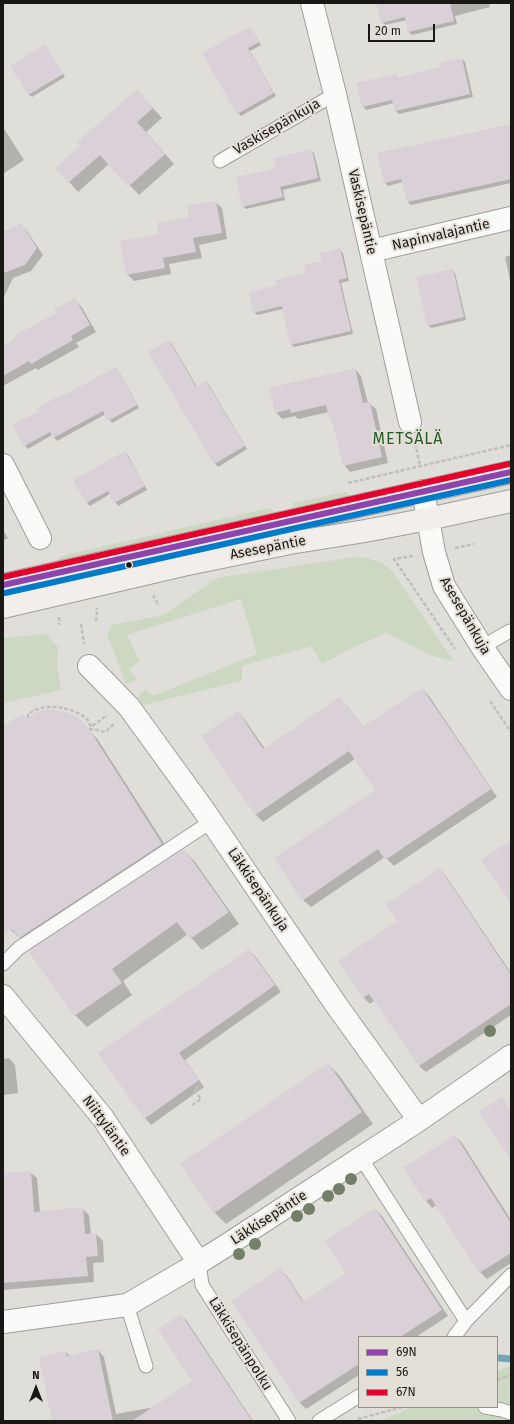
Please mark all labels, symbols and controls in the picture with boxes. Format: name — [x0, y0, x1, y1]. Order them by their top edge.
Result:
scale bar — [370, 16, 437, 42]
text: 20 m — [375, 24, 401, 38]
street label: Vaskisepänkuja — [231, 95, 323, 159]
street label: Vaskisepäntie — [344, 168, 380, 256]
street label: Napinvalajantie — [391, 216, 491, 254]
district label: METSÄLÄ — [373, 430, 443, 450]
street label: Asesepäntie — [229, 532, 307, 564]
unlabelled marker — [124, 560, 134, 570]
street label: Asesepänkuja — [436, 574, 494, 658]
street label: Läkkisepänkuja — [224, 845, 292, 935]
street label: Niittyläntie — [78, 1092, 134, 1160]
street label: Läkkisepäntie — [228, 1187, 310, 1249]
street label: Läkkisepänpolku — [205, 1294, 275, 1394]
legend — [358, 1336, 498, 1408]
text: 69N — [396, 1345, 417, 1359]
text: 56 — [396, 1365, 408, 1379]
north arrow — [16, 1368, 56, 1408]
text: N — [32, 1369, 40, 1382]
text: 67N — [396, 1385, 416, 1399]

